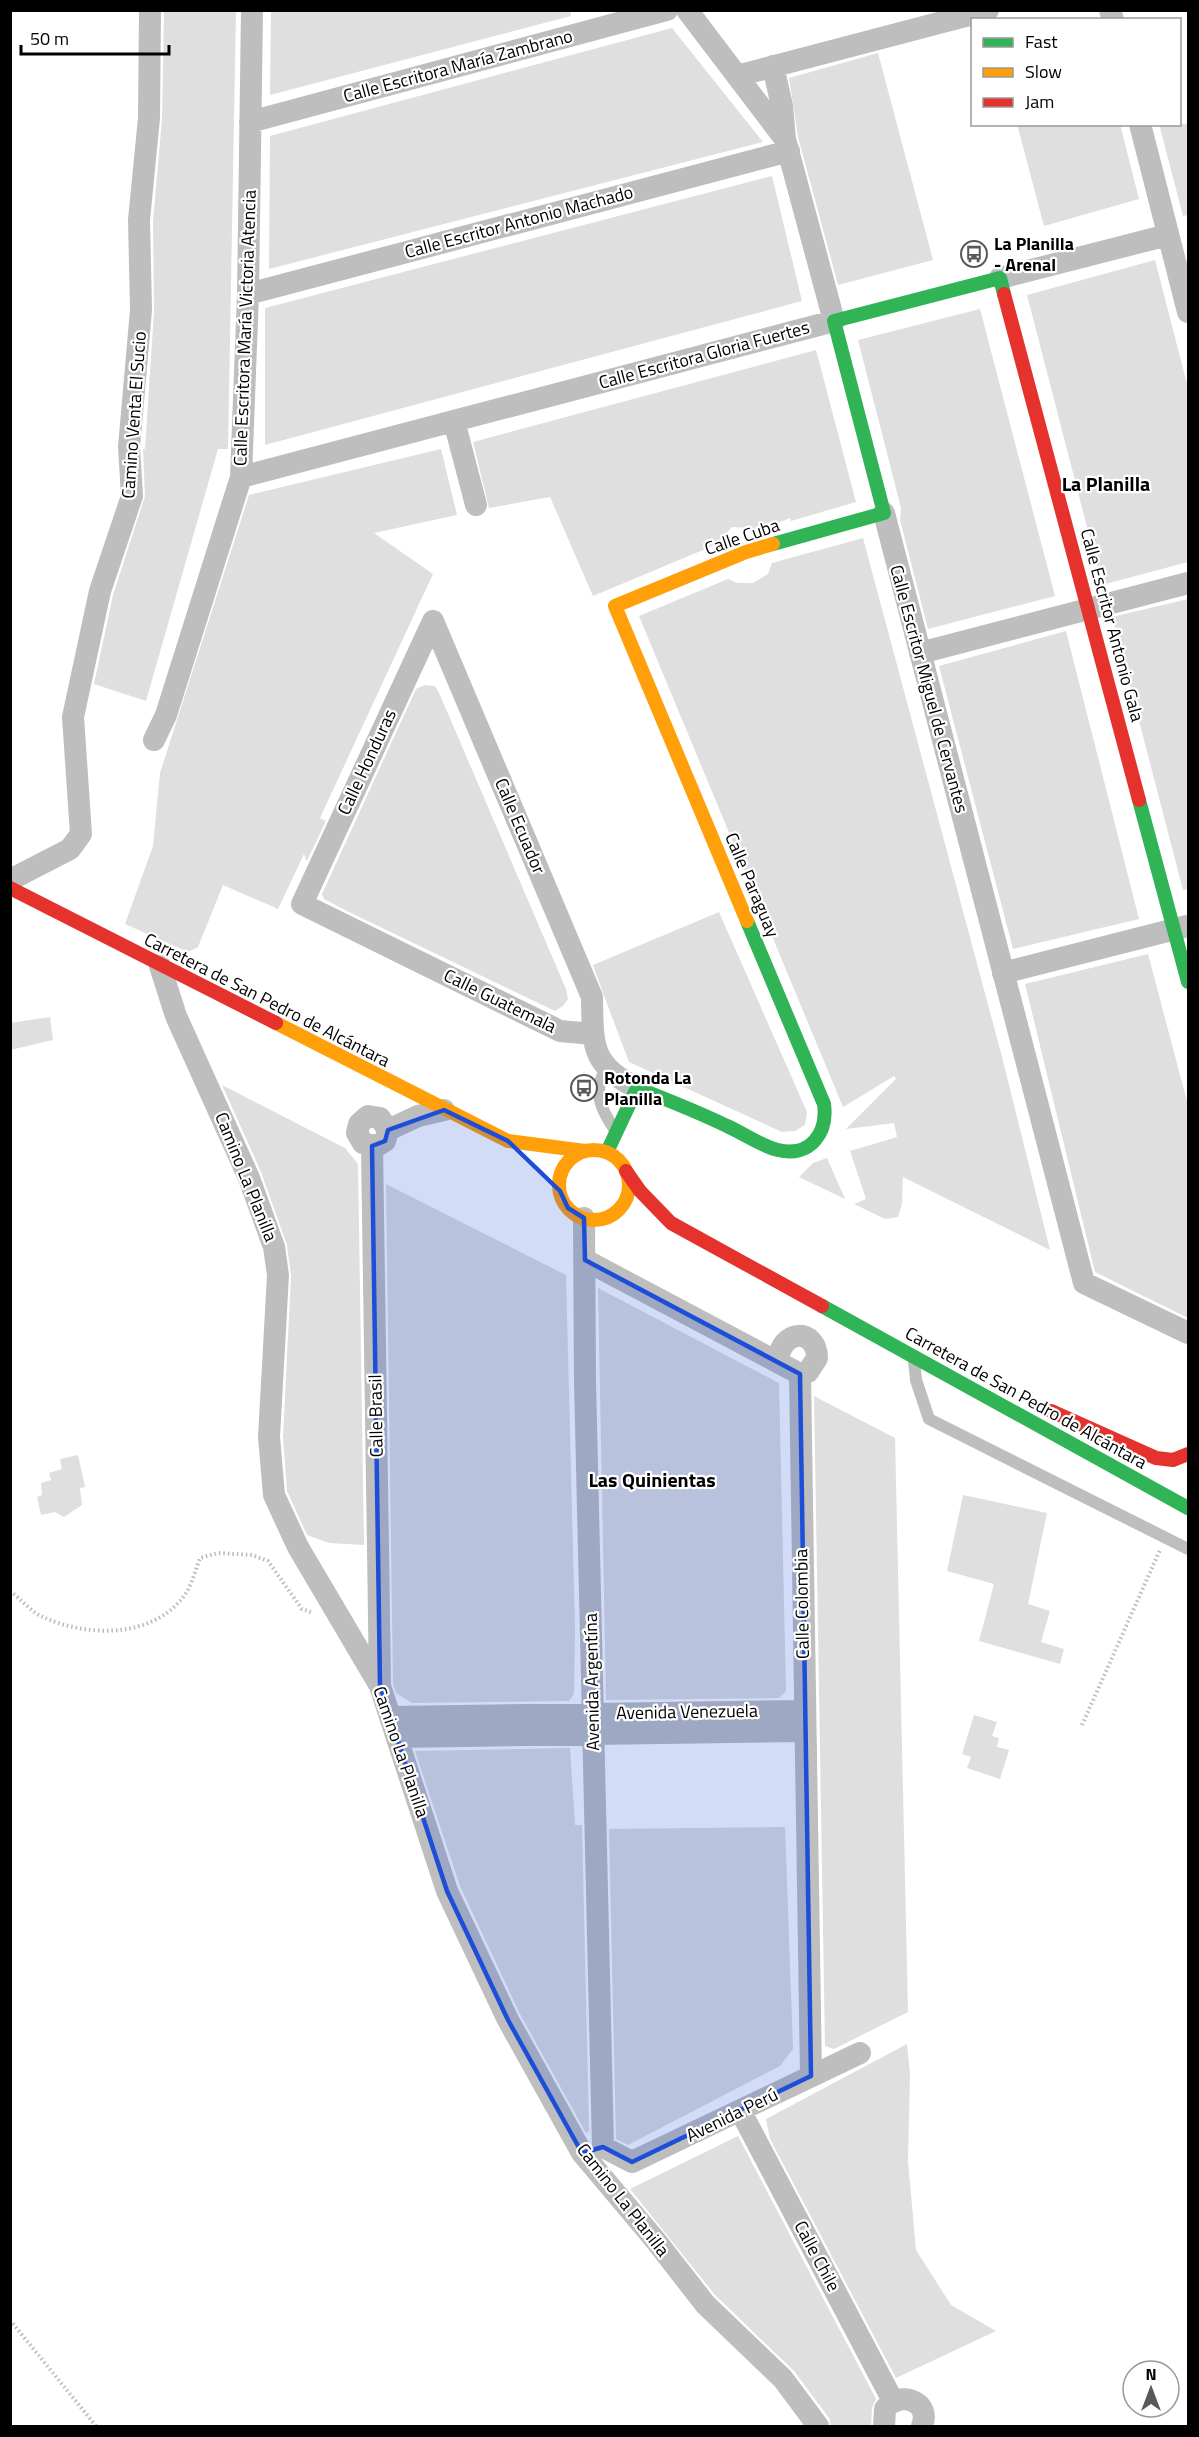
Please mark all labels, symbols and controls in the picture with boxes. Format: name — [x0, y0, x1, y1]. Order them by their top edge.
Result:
scale bar — [21, 18, 170, 56]
legend — [971, 18, 1181, 126]
street label: Calle Escritora María Zambrano — [340, 22, 576, 109]
text: 50 m — [30, 25, 69, 52]
text: Fast — [1025, 28, 1058, 55]
text: Slow — [1025, 58, 1062, 85]
text: Jam — [1025, 88, 1054, 115]
street label: Calle Escritor Antonio Machado — [402, 178, 636, 265]
street label: Calle Escritora María Victoria Atencia — [226, 189, 263, 467]
place label: La Planilla - Arenal — [994, 230, 1074, 278]
bus stop icon: La Planilla - Arenal — [959, 239, 989, 269]
street label: Calle Escritora Gloria Fuertes — [595, 313, 812, 396]
street label: Camino Venta El Sucio — [114, 330, 153, 499]
district label: La Planilla — [1062, 468, 1150, 499]
street label: Calle Cuba — [701, 511, 783, 562]
street label: Calle Escritor Antonio Gala — [1074, 525, 1151, 724]
street label: Calle Escritor Miguel de Cervantes — [883, 562, 976, 816]
street label: Calle Honduras — [330, 704, 403, 819]
street label: Calle Ecuador — [488, 774, 553, 878]
street label: Calle Paraguay — [718, 828, 787, 942]
street label: Carretera de San Pedro de Alcántara — [139, 926, 395, 1074]
street label: Calle Guatemala — [439, 962, 561, 1040]
place label: Rotonda La Planilla — [604, 1064, 691, 1112]
bus stop icon: Rotonda La Planilla — [569, 1073, 599, 1103]
street label: Camino La Planilla — [208, 1108, 285, 1246]
street label: Carretera de San Pedro de Alcántara — [900, 1320, 1152, 1476]
street label: Calle Brasil — [361, 1374, 390, 1458]
district label: Las Quinientas — [588, 1464, 716, 1495]
street label: Calle Colombia — [787, 1549, 816, 1659]
street label: Avenida Argentína — [577, 1613, 606, 1751]
street label: Camino La Planilla — [366, 1683, 437, 1821]
street label: Avenida Venezuela — [616, 1697, 758, 1726]
street label: Avenida Perú — [681, 2081, 782, 2149]
street label: Camino La Planilla — [570, 2137, 676, 2262]
street label: Calle Chile — [787, 2216, 847, 2296]
north arrow — [1121, 2359, 1181, 2419]
text: N — [1145, 2362, 1157, 2386]

